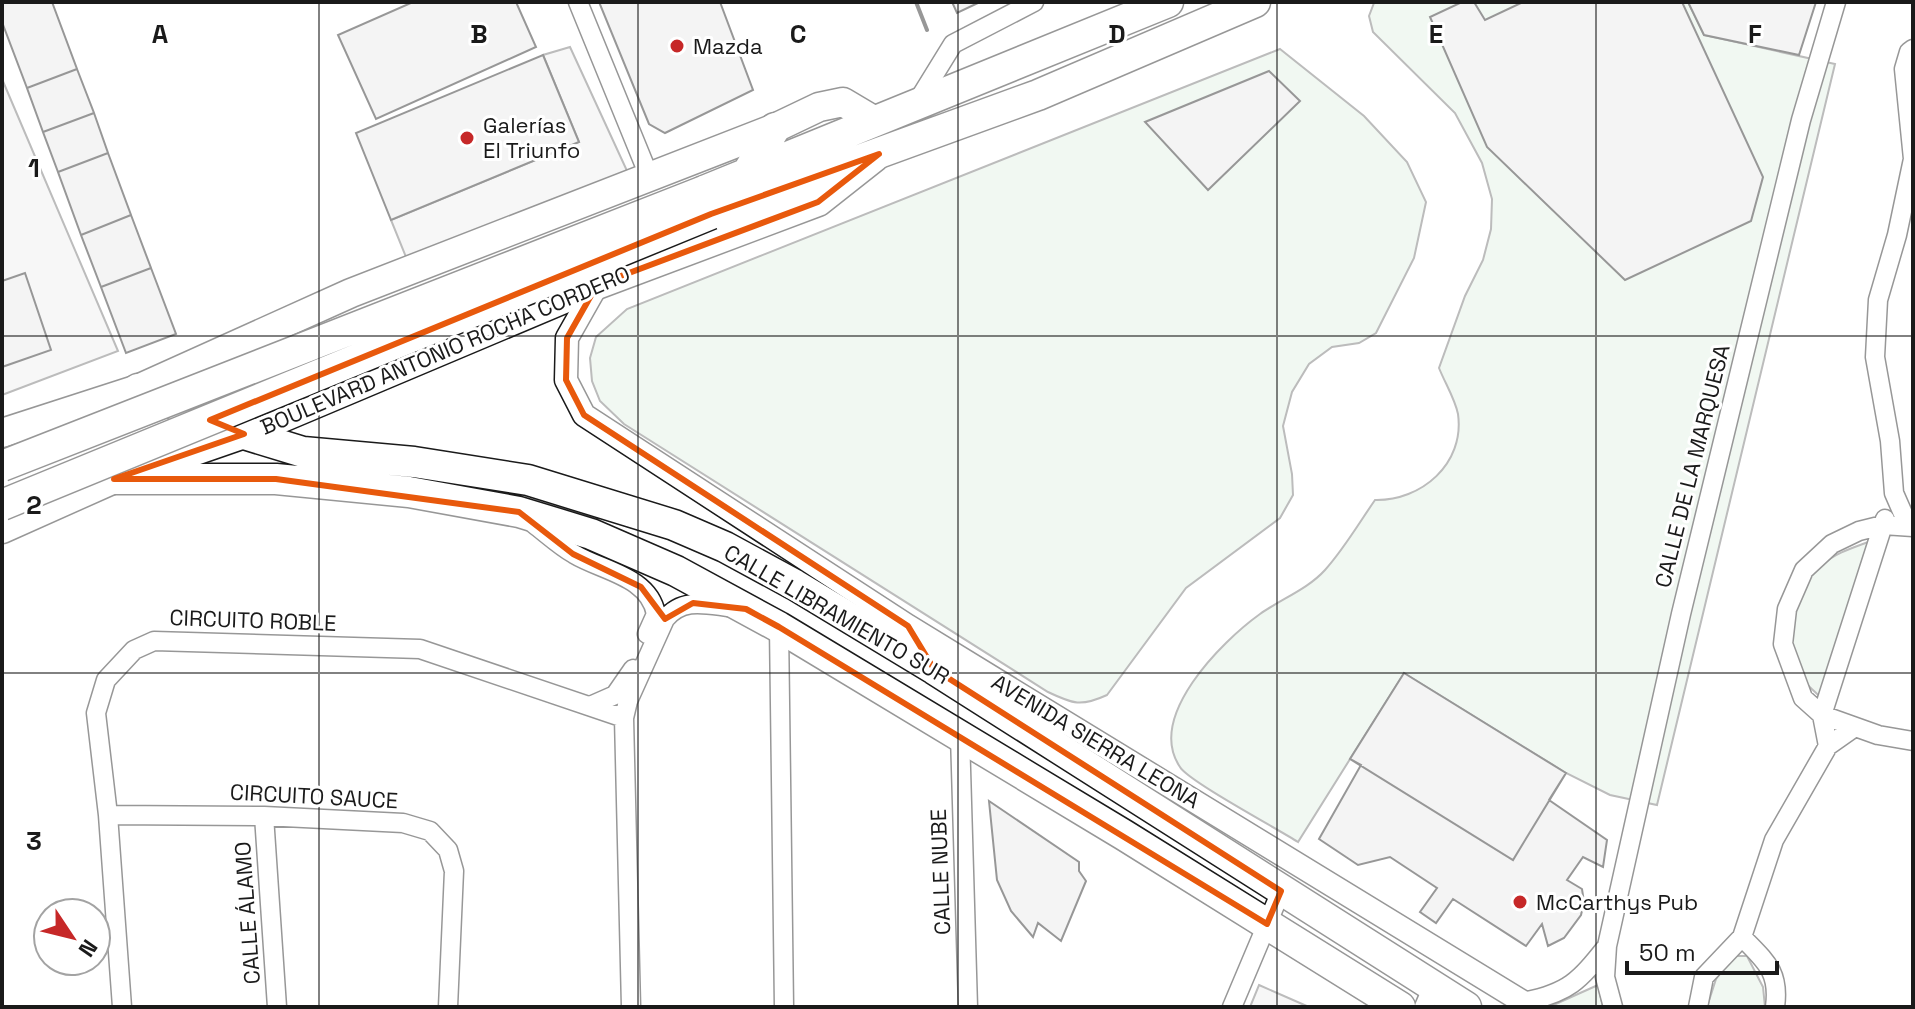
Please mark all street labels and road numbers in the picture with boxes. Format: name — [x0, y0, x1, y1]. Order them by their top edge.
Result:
street label: BOULEVARD ANTONIO ROCHA CORDERO — [256, 259, 634, 441]
street label: CALLE DE LA MARQUESA — [1648, 341, 1736, 590]
street label: CALLE LIBRAMIENTO SUR — [719, 538, 955, 690]
street label: CIRCUITO ROBLE — [169, 603, 337, 637]
street label: AVENIDA SIERRA LEONA — [987, 668, 1205, 814]
street label: CIRCUITO SAUCE — [229, 778, 399, 814]
street label: CALLE NUBE — [924, 809, 956, 935]
street label: CALLE ÁLAMO — [228, 841, 266, 985]

